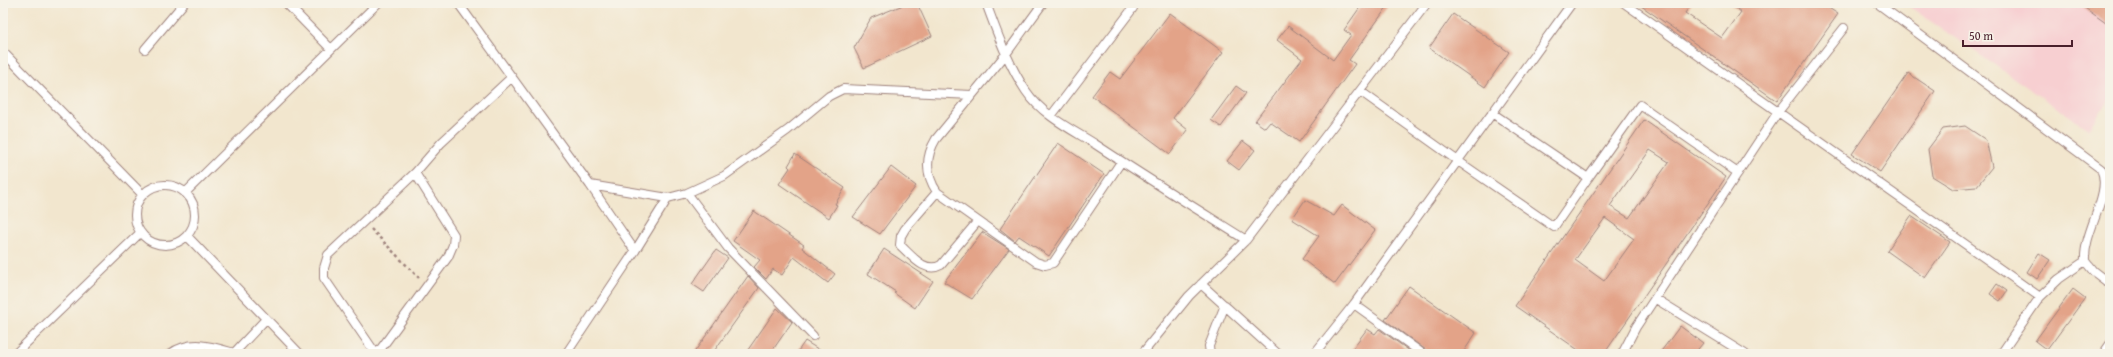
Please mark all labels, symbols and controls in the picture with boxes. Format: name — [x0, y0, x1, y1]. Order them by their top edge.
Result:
scale bar — [1963, 22, 2072, 48]
text: 50 m — [1969, 27, 1993, 44]

